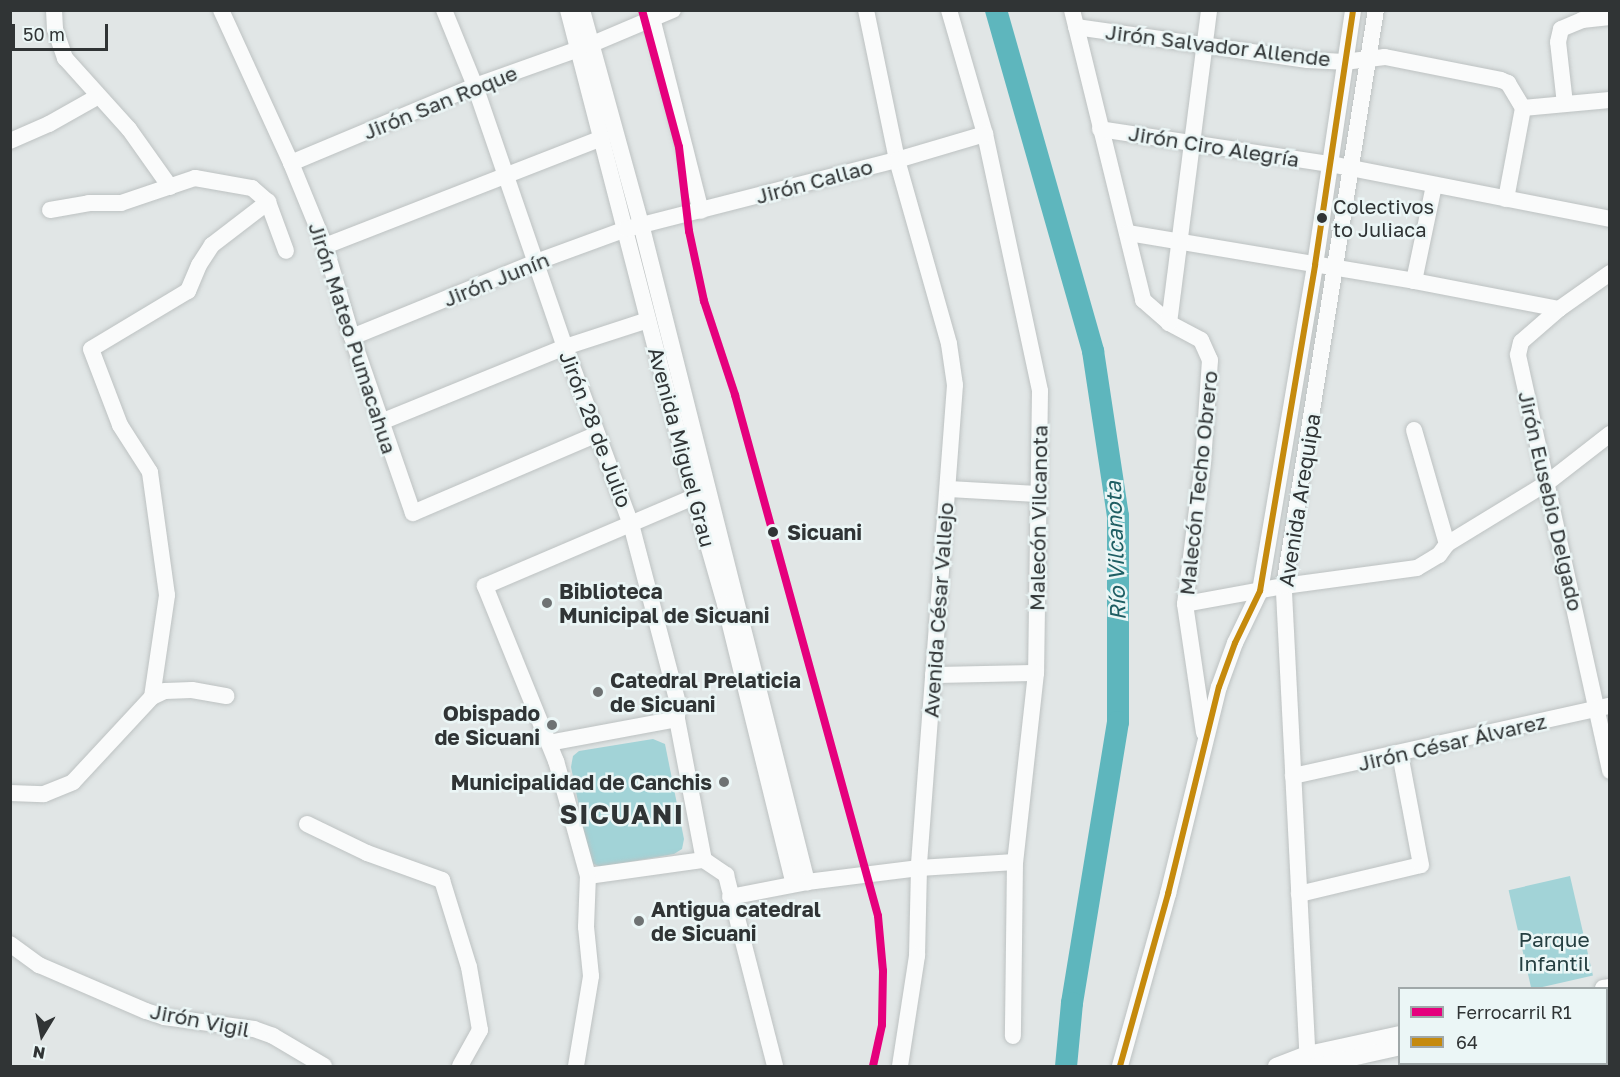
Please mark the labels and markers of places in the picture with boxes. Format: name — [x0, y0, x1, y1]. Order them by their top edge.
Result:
place label: Colectivos to Juliaca — [1333, 195, 1434, 242]
marker: Colectivos to Juliaca — [1316, 212, 1328, 224]
place label: Sicuani — [787, 519, 862, 545]
marker: Sicuani — [764, 523, 782, 541]
place label: Biblioteca Municipal de Sicuani — [559, 578, 769, 628]
marker: Biblioteca Municipal de Sicuani — [540, 596, 554, 610]
place label: Catedral Prelaticia de Sicuani — [610, 667, 801, 717]
marker: Catedral Prelaticia de Sicuani — [591, 685, 605, 699]
place label: Obispado de Sicuani — [434, 700, 540, 750]
marker: Obispado de Sicuani — [545, 718, 559, 732]
place label: Municipalidad de Canchis — [451, 769, 712, 795]
marker: Municipalidad de Canchis — [717, 775, 731, 789]
place label: Antigua catedral de Sicuani — [651, 896, 821, 946]
marker: Antigua catedral de Sicuani — [632, 914, 646, 928]

